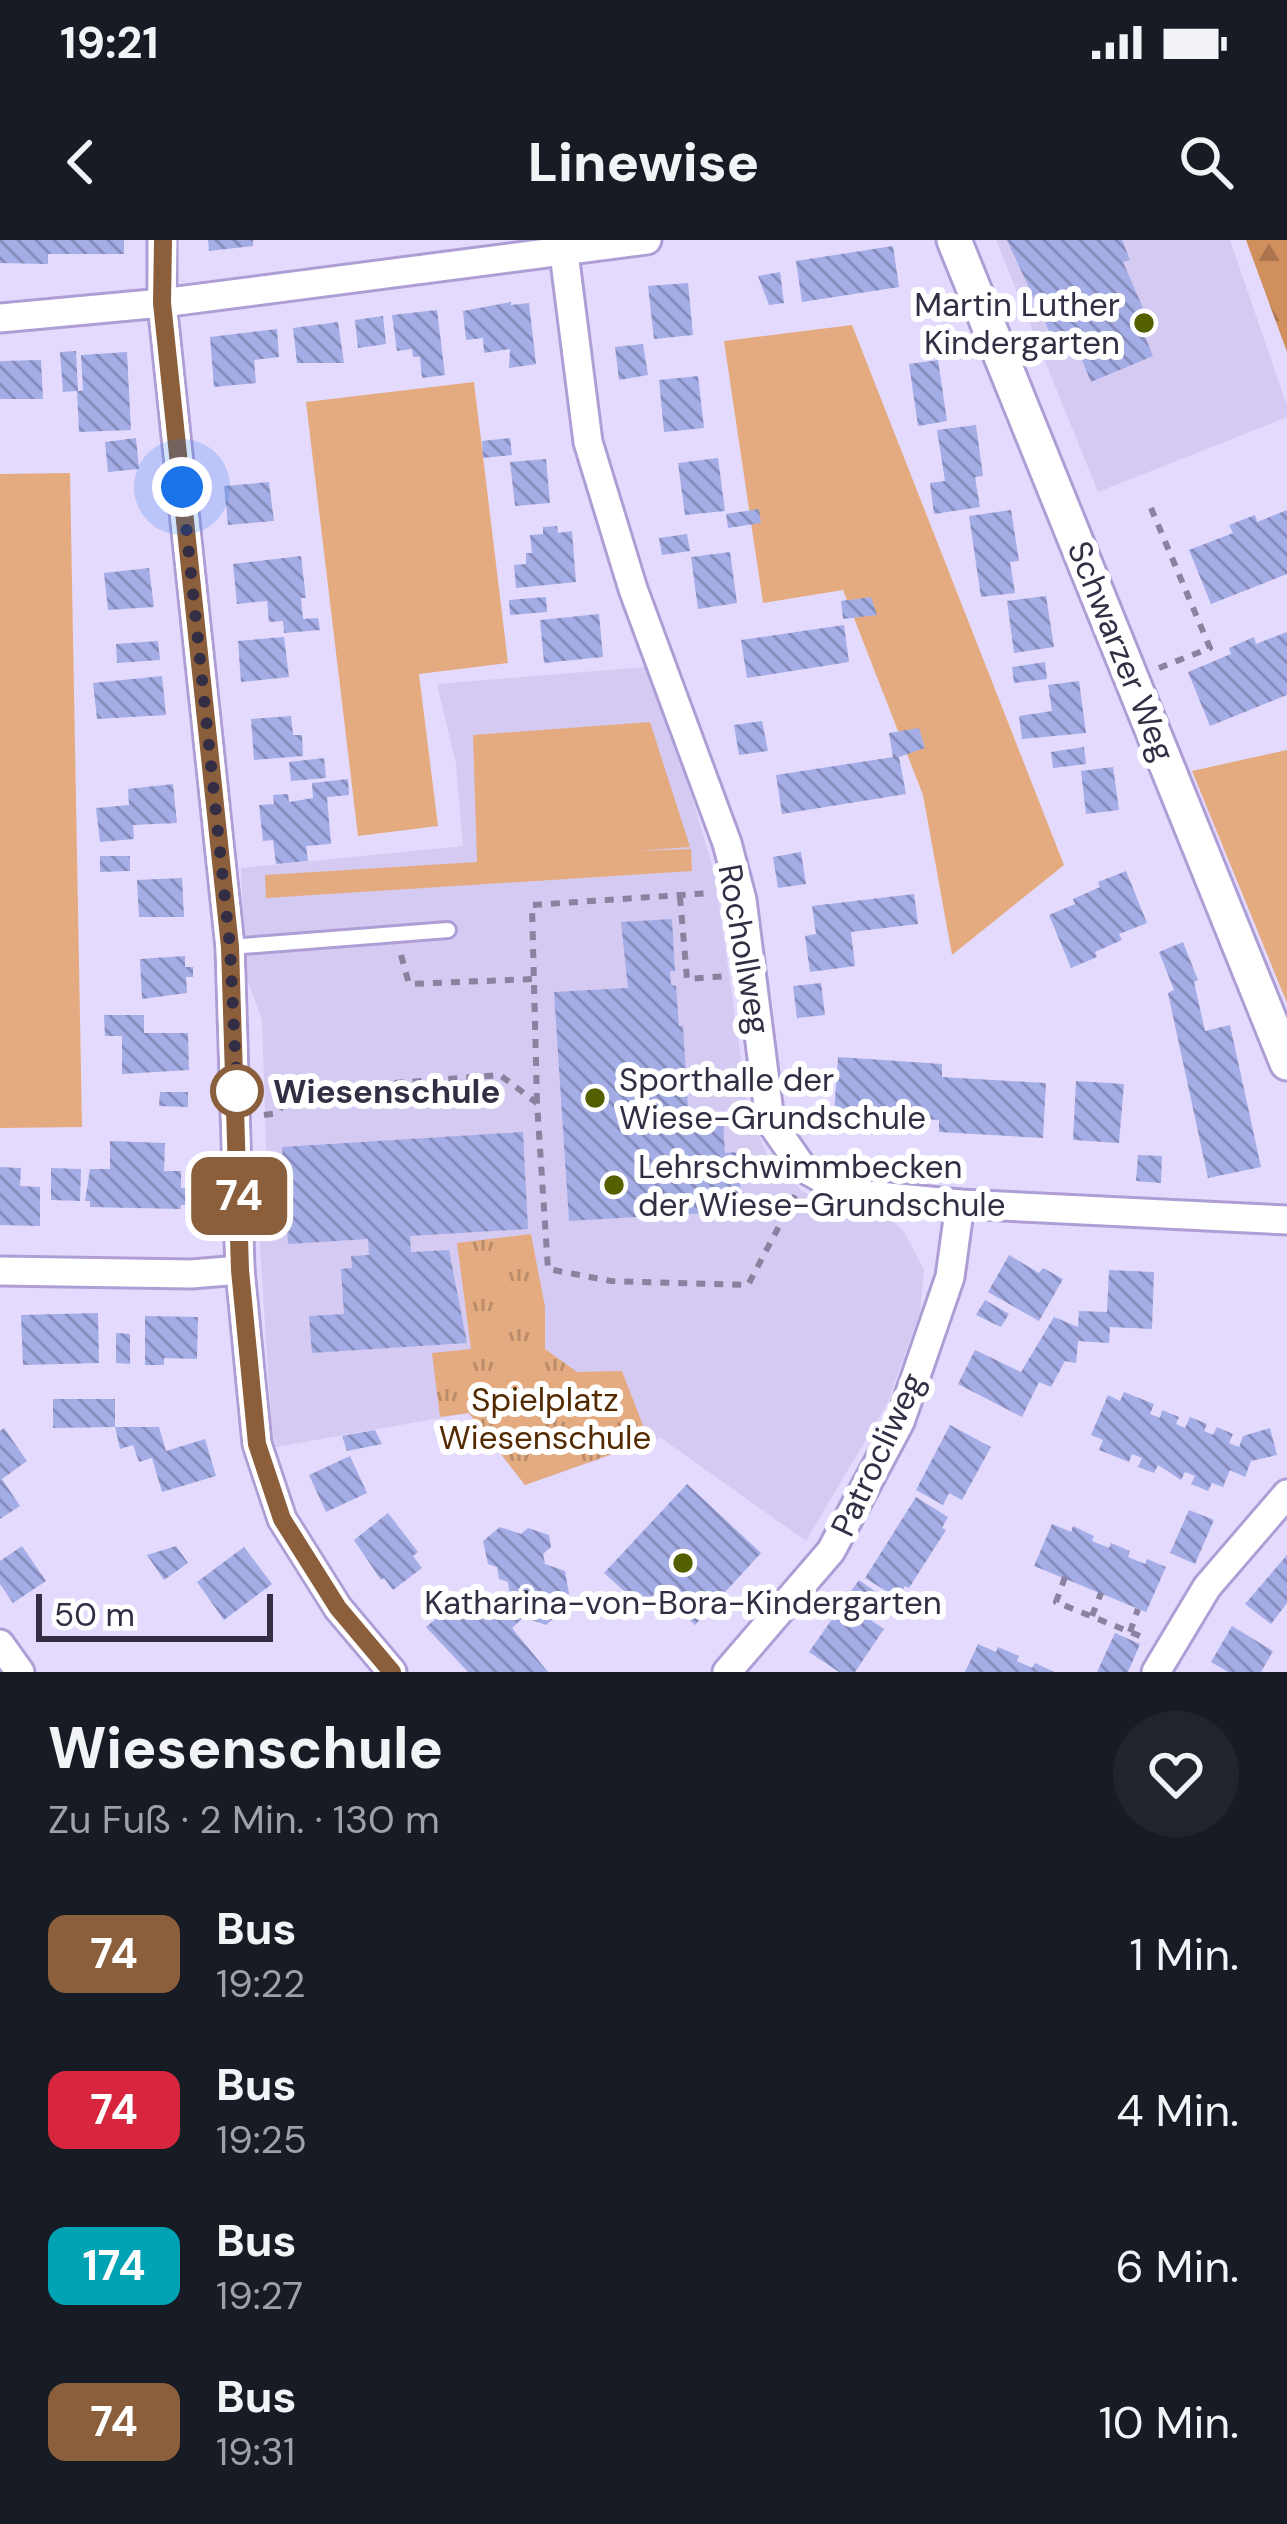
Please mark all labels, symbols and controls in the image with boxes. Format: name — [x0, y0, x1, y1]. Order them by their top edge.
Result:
text: 19:21 — [60, 13, 159, 72]
text: Linewise — [528, 127, 759, 198]
icon: back — [48, 129, 114, 195]
icon: search — [1173, 129, 1239, 195]
place label: Martin Luther Kindergarten — [914, 283, 1120, 364]
marker: Martin Luther Kindergarten — [1131, 310, 1157, 336]
your location — [152, 457, 212, 517]
street label: Schwarzer Weg — [1058, 535, 1185, 768]
street label: Rochollweg — [708, 861, 781, 1037]
place label: Sporthalle der Wiese-Grundschule — [619, 1058, 926, 1139]
marker: Wiesenschule — [212, 1066, 262, 1116]
place label: Wiesenschule — [273, 1070, 500, 1113]
marker: Sporthalle der Wiese-Grundschule — [582, 1085, 608, 1111]
place label: Lehrschwimmbecken der Wiese-Grundschule — [638, 1145, 1005, 1226]
line badge: 74 — [185, 1157, 293, 1235]
text: 74 — [215, 1168, 263, 1223]
marker: Lehrschwimmbecken der Wiese-Grundschule — [601, 1172, 627, 1198]
street label: Patrocliweg — [821, 1365, 934, 1543]
park label: Spielplatz Wiesenschule — [439, 1378, 651, 1459]
marker: Katharina-von-Bora-Kindergarten — [670, 1550, 696, 1576]
place label: Katharina-von-Bora-Kindergarten — [424, 1581, 942, 1624]
scale bar — [36, 1588, 273, 1641]
text: 50 m — [54, 1593, 135, 1636]
text: Wiesenschule — [48, 1711, 443, 1786]
button: heart — [1113, 1711, 1239, 1837]
text: Zu Fuß · 2 Min. · 130 m — [48, 1794, 440, 1845]
text: Bus — [216, 1899, 296, 1958]
text: 1 Min. — [1130, 1925, 1239, 1984]
text: 74 — [90, 1926, 138, 1981]
text: 19:22 — [216, 1958, 305, 2009]
text: Bus — [216, 2055, 296, 2114]
text: 4 Min. — [1116, 2081, 1239, 2140]
text: 74 — [90, 2082, 138, 2137]
text: 19:25 — [216, 2114, 307, 2165]
text: Bus — [216, 2211, 296, 2270]
text: 6 Min. — [1115, 2237, 1239, 2296]
text: 174 — [83, 2238, 145, 2293]
text: 19:27 — [216, 2270, 303, 2321]
text: Bus — [216, 2367, 296, 2426]
text: 10 Min. — [1099, 2393, 1239, 2452]
text: 74 — [90, 2394, 138, 2449]
text: 19:31 — [216, 2426, 295, 2477]

